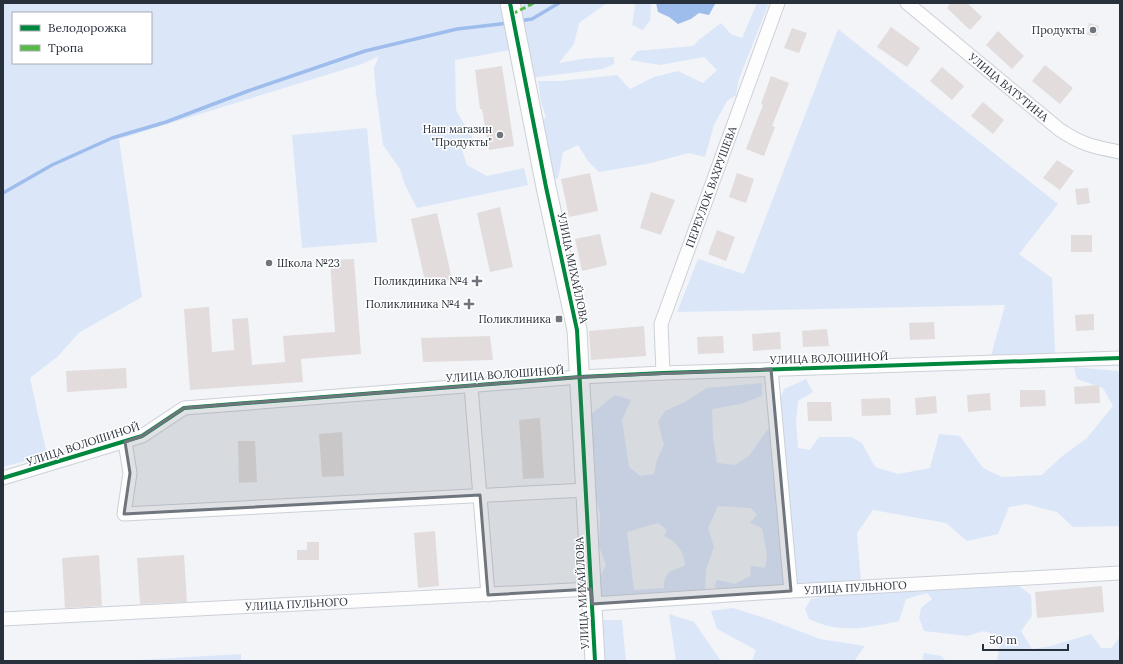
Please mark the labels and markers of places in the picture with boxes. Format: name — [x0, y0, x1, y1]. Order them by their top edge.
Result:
place label: Продукты — [1032, 23, 1085, 37]
marker: Продукты — [1088, 25, 1098, 35]
place label: Наш магазин "Продукты" — [423, 122, 492, 149]
marker: Наш магазин "Продукты" — [495, 130, 505, 140]
place label: Школа №23 — [277, 256, 340, 270]
marker: Школа №23 — [264, 258, 274, 268]
place label: Поликдиника №4 — [374, 274, 468, 288]
marker: Поликдиника №4 — [471, 275, 483, 287]
place label: Поликлиника №4 — [366, 297, 460, 311]
marker: Поликлиника №4 — [463, 298, 475, 310]
place label: Поликлиника — [478, 312, 551, 326]
marker: Поликлиника — [554, 314, 564, 324]

